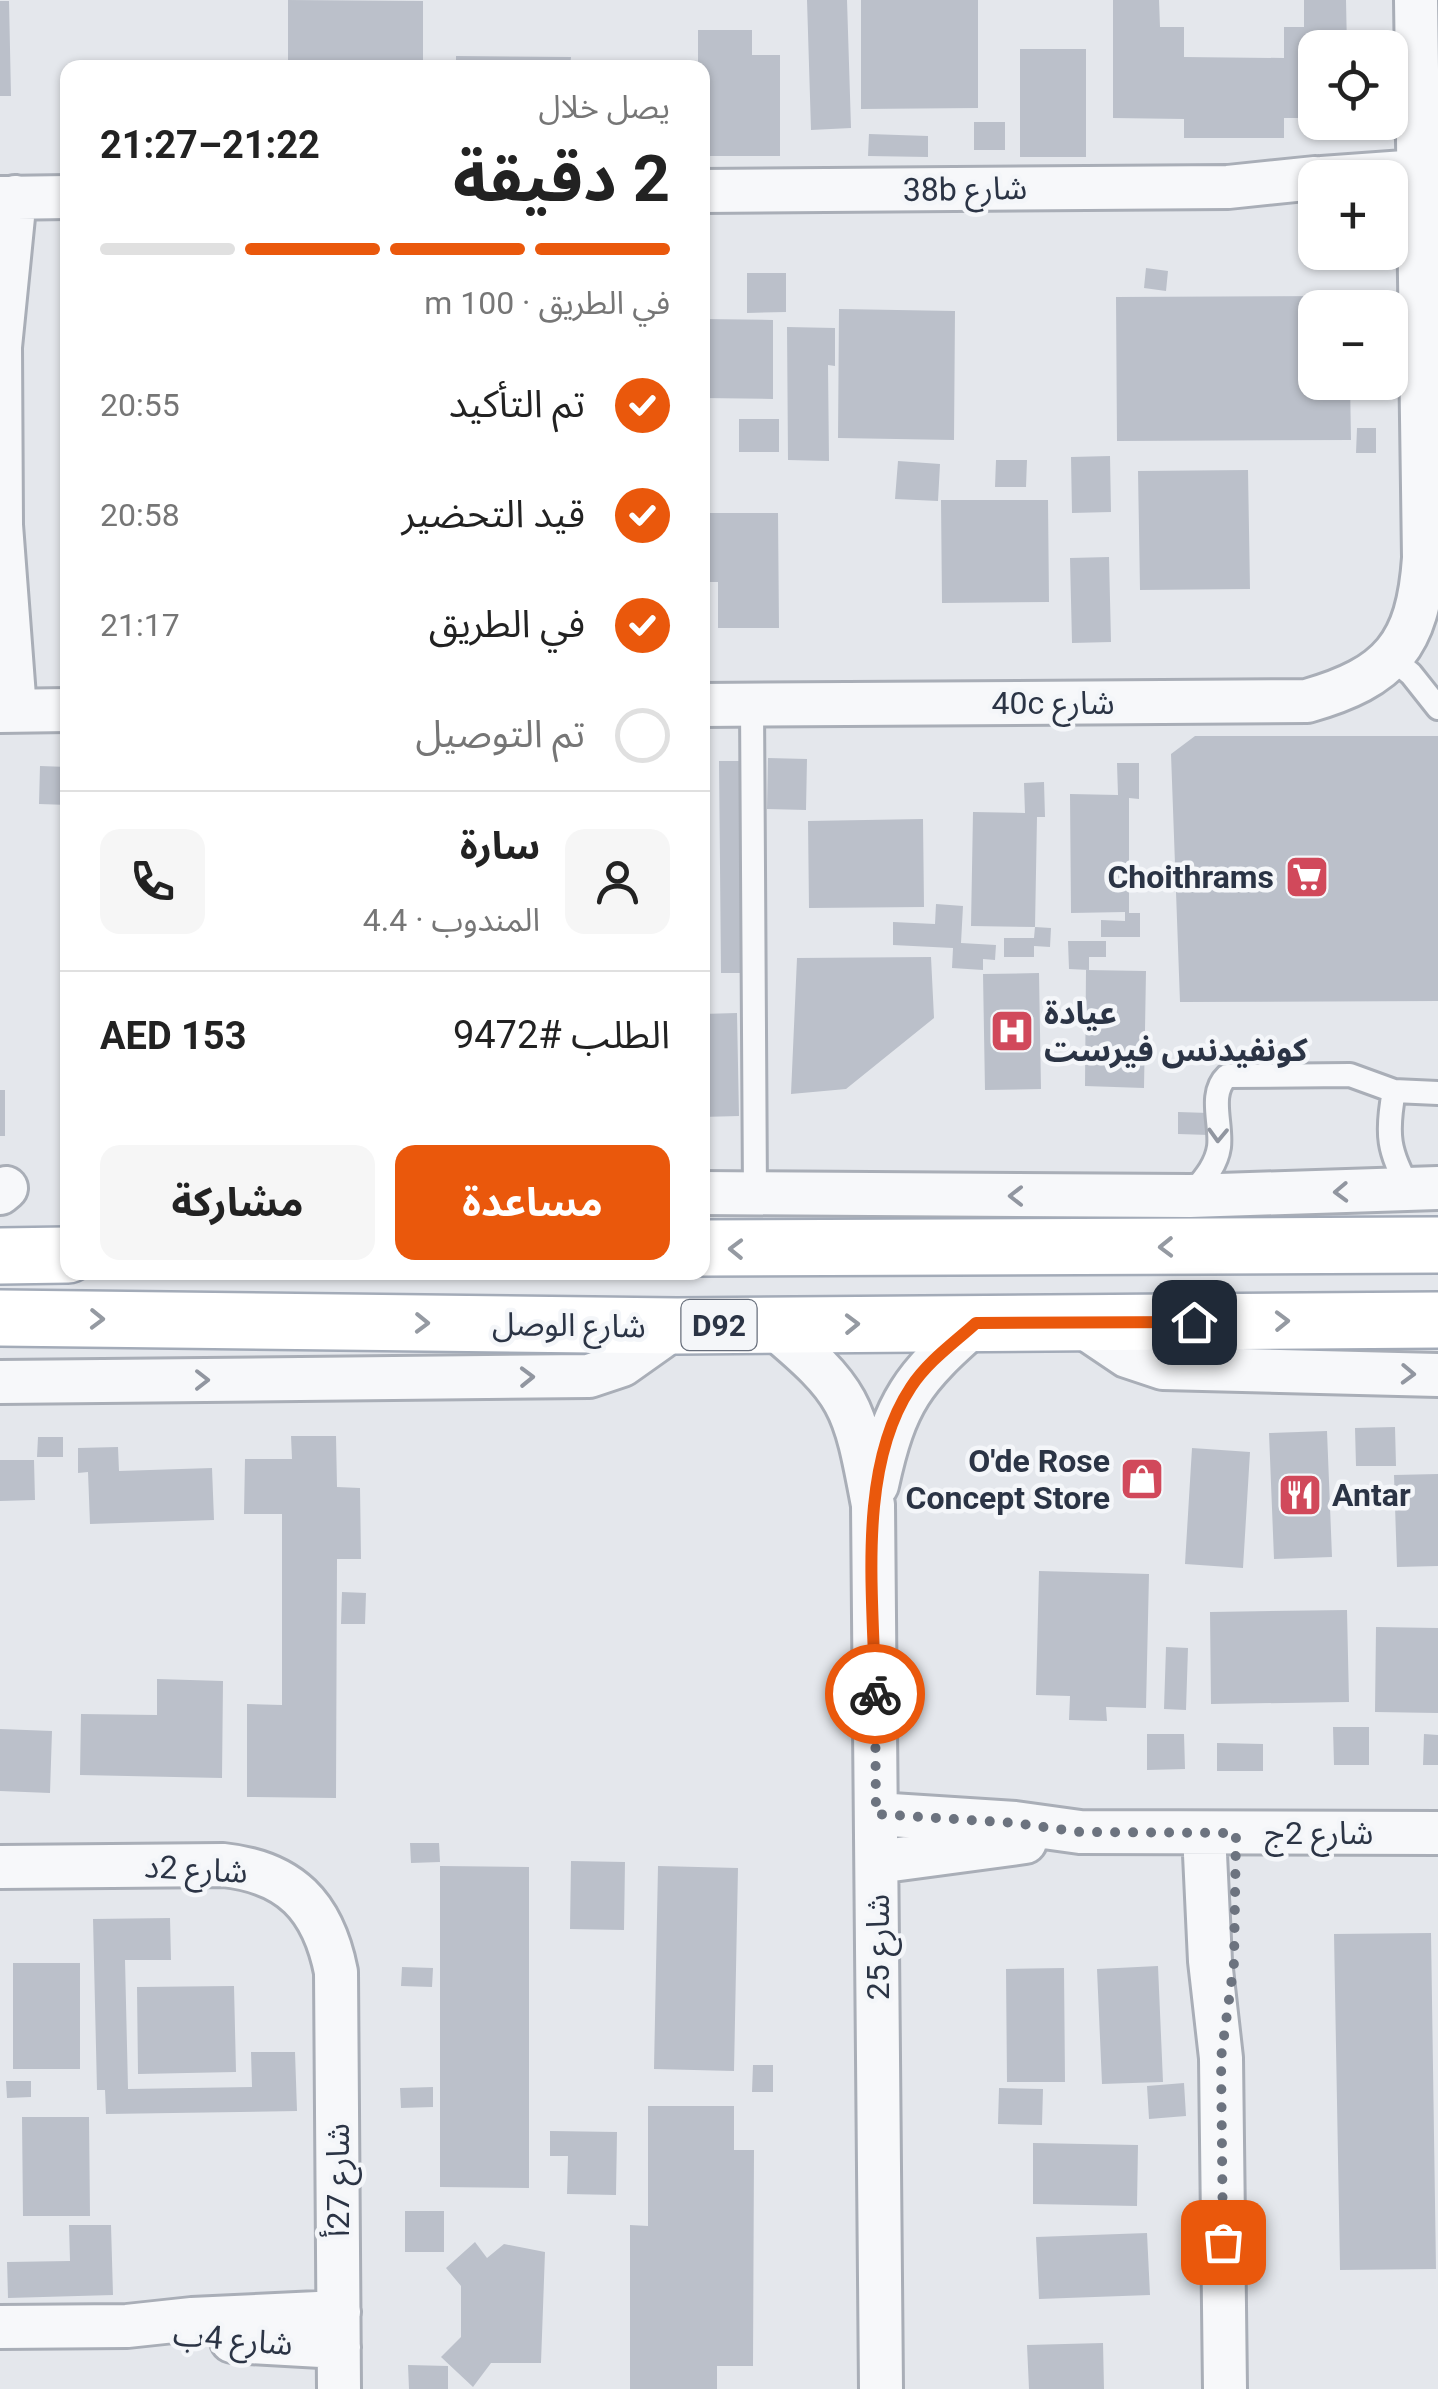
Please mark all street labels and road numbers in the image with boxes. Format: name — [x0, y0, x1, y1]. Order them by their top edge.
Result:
street label: 38b شارع — [903, 169, 1028, 214]
street label: 40c شارع — [991, 684, 1115, 727]
road number: D92 — [682, 1300, 756, 1350]
street label: شارع الوصل — [492, 1305, 646, 1350]
street label: شارع 2ج — [1265, 1814, 1373, 1857]
street label: شارع 2د — [143, 1847, 249, 1896]
street label: شارع 25 — [859, 1894, 902, 2000]
street label: شارع 27أ — [319, 2123, 362, 2237]
street label: شارع 4ب — [171, 2315, 294, 2368]

